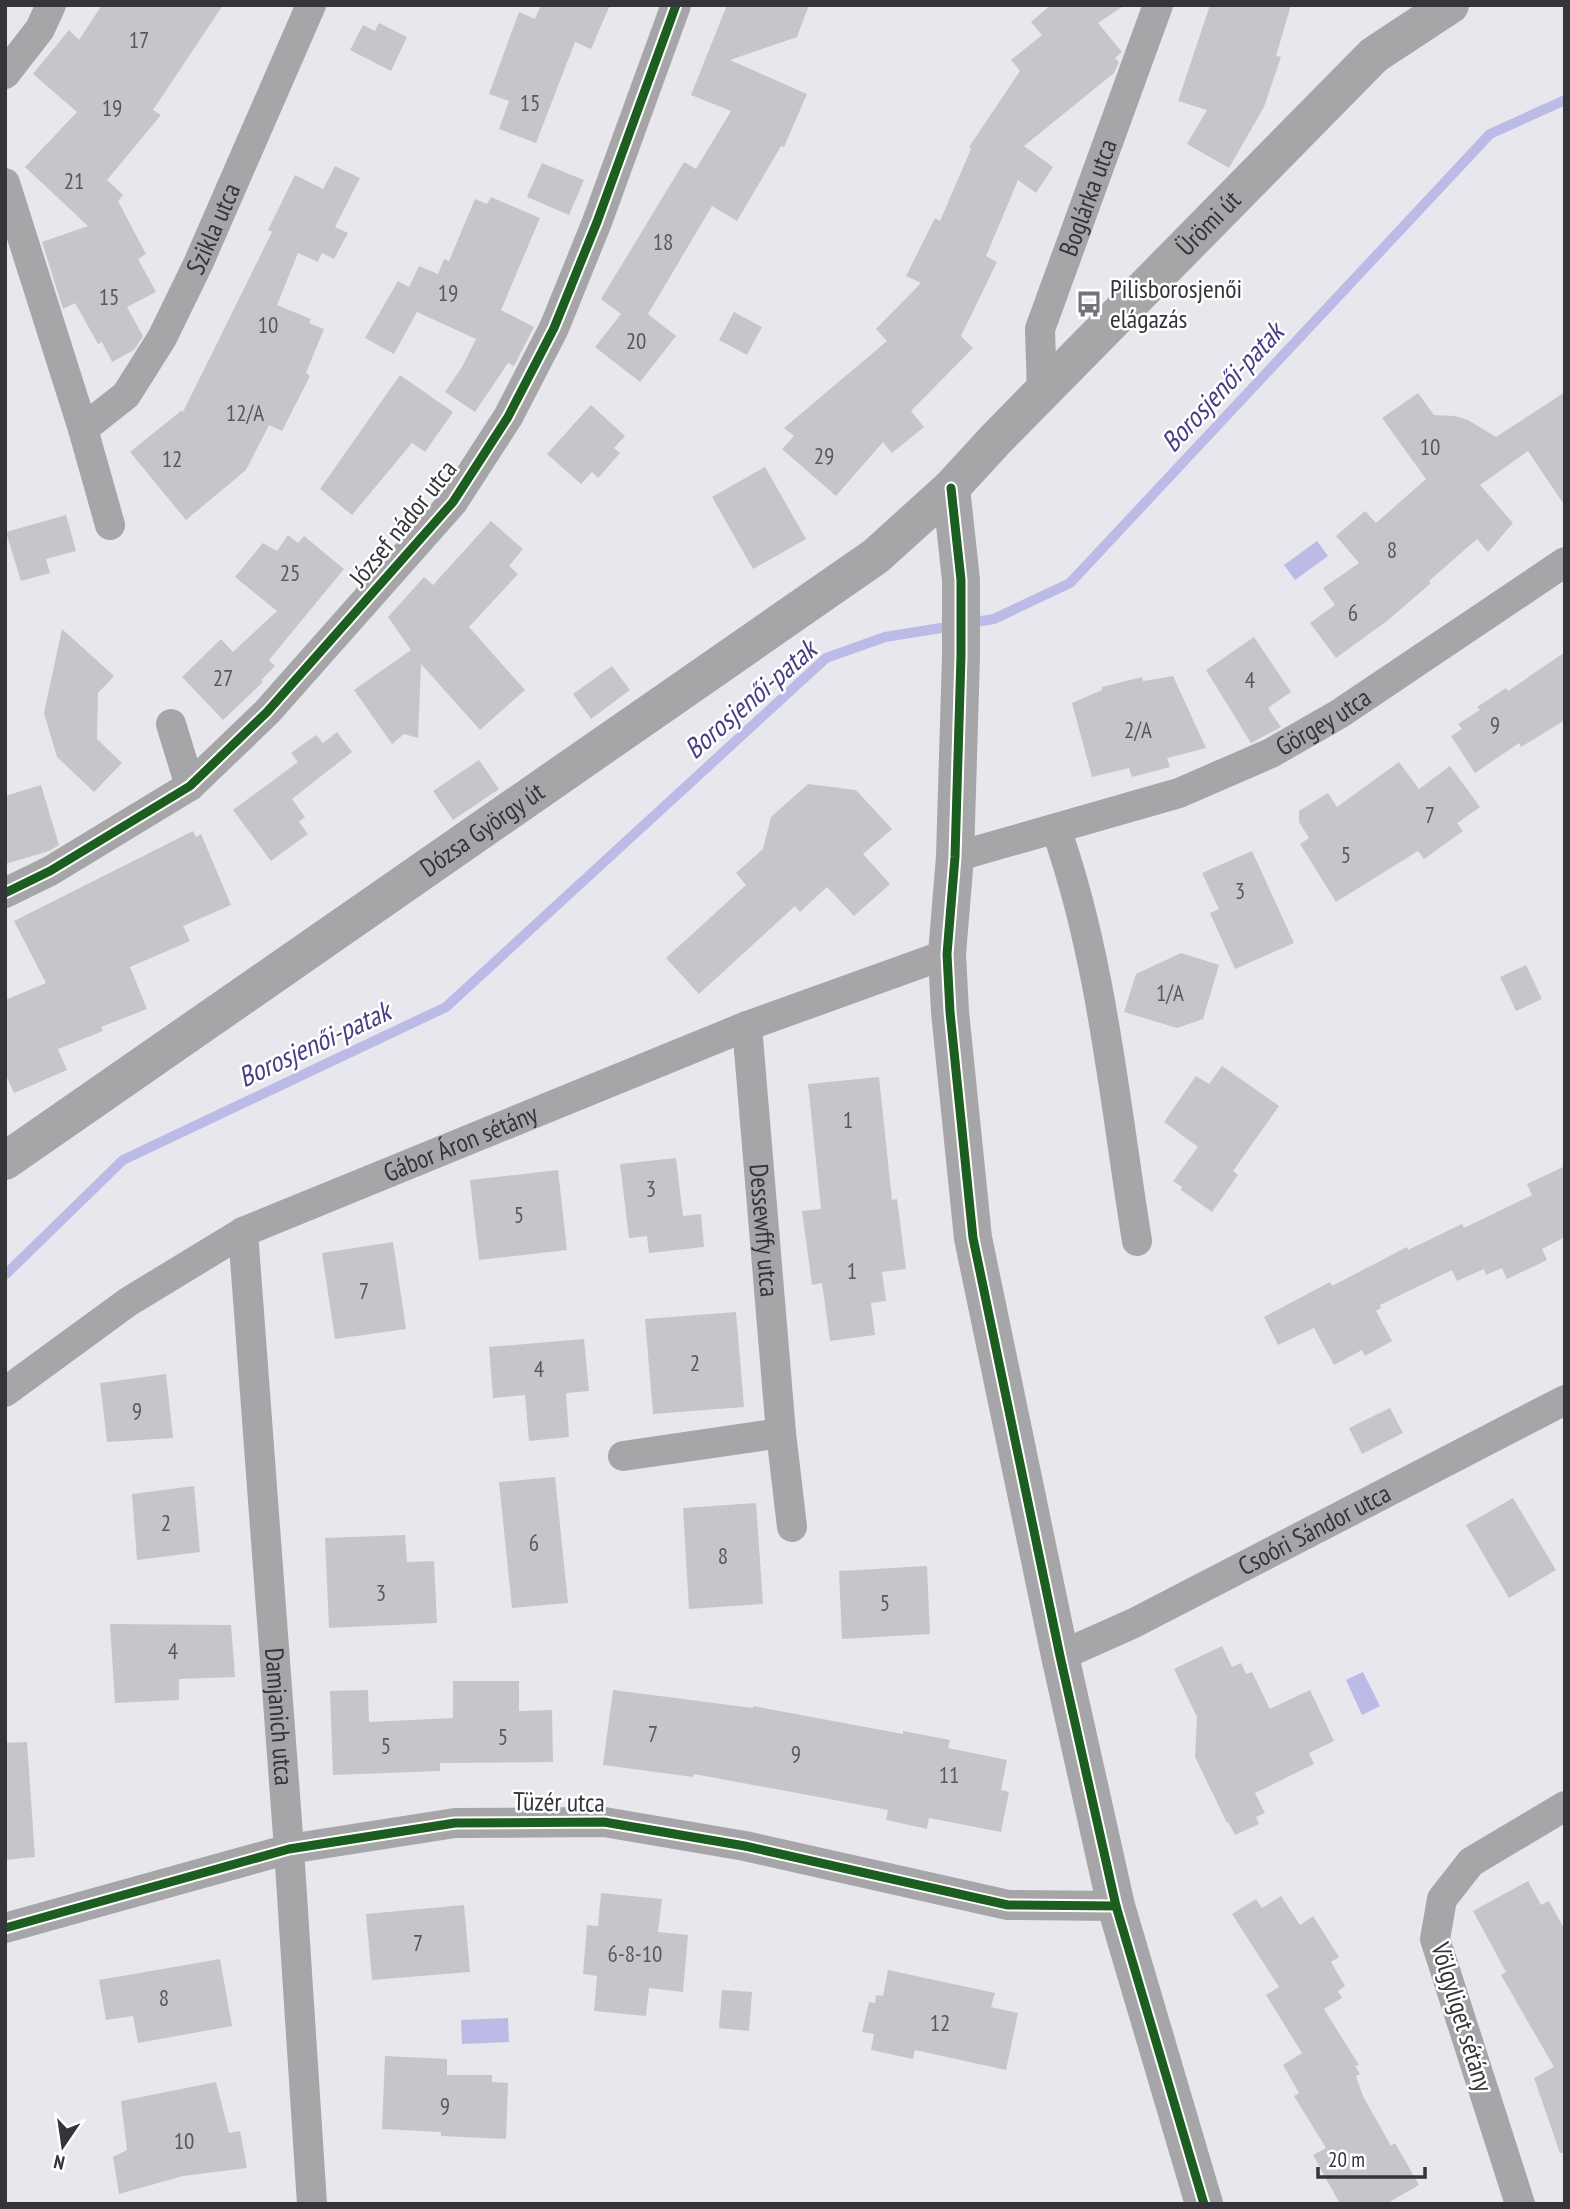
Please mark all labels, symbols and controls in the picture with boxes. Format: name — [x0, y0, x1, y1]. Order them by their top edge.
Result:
house number: 17 — [129, 25, 149, 54]
house number: 15 — [520, 88, 540, 117]
house number: 19 — [102, 93, 122, 122]
street label: Boglárka utca — [1051, 134, 1124, 260]
house number: 21 — [64, 166, 84, 195]
street label: Szikla utca — [179, 178, 247, 280]
street label: Ürömi út — [1169, 183, 1247, 262]
house number: 18 — [653, 227, 673, 256]
place label: Pilisborosjenői elágazás — [1110, 272, 1242, 335]
house number: 19 — [438, 278, 458, 307]
house number: 15 — [99, 282, 119, 311]
bus stop icon: Pilisborosjenői elágazás — [1074, 289, 1104, 319]
house number: 10 — [258, 310, 278, 339]
water label: Borosjenői-patak — [1152, 312, 1293, 459]
house number: 20 — [626, 326, 646, 355]
house number: 12/A — [226, 398, 264, 427]
house number: 10 — [1420, 432, 1440, 461]
house number: 29 — [814, 441, 834, 470]
house number: 12 — [162, 444, 182, 473]
street label: József nádor utca — [341, 453, 464, 593]
house number: 8 — [1387, 535, 1397, 564]
house number: 25 — [280, 558, 300, 587]
house number: 6 — [1348, 598, 1358, 627]
water label: Borosjenői-patak — [676, 629, 826, 766]
house number: 27 — [213, 663, 233, 692]
house number: 4 — [1245, 665, 1255, 694]
street label: Görgey utca — [1270, 680, 1377, 763]
house number: 9 — [1490, 710, 1500, 739]
house number: 2/A — [1124, 715, 1152, 744]
street label: Dózsa György út — [413, 775, 550, 884]
house number: 7 — [1425, 800, 1435, 829]
house number: 5 — [1341, 840, 1351, 869]
house number: 3 — [1235, 876, 1245, 905]
house number: 1/A — [1156, 978, 1184, 1007]
water label: Borosjenői-patak — [232, 991, 399, 1095]
street label: Gábor Áron sétány — [378, 1096, 542, 1189]
house number: 1 — [843, 1105, 853, 1134]
street label: Dessewffy utca — [743, 1162, 787, 1298]
house number: 3 — [646, 1174, 656, 1203]
house number: 5 — [514, 1200, 524, 1229]
house number: 1 — [847, 1256, 857, 1285]
house number: 7 — [359, 1276, 369, 1305]
house number: 2 — [690, 1348, 700, 1377]
house number: 4 — [534, 1354, 544, 1383]
house number: 9 — [132, 1396, 142, 1425]
street label: Csoóri Sándor utca — [1232, 1476, 1396, 1582]
house number: 2 — [161, 1508, 171, 1537]
house number: 6 — [529, 1528, 539, 1557]
house number: 8 — [718, 1541, 728, 1570]
house number: 3 — [376, 1578, 386, 1607]
house number: 5 — [880, 1588, 890, 1617]
house number: 4 — [168, 1636, 178, 1665]
street label: Damjanich utca — [258, 1646, 301, 1787]
house number: 7 — [648, 1719, 658, 1748]
house number: 5 — [498, 1722, 508, 1751]
house number: 5 — [381, 1731, 391, 1760]
house number: 9 — [791, 1739, 801, 1768]
house number: 11 — [939, 1760, 959, 1789]
street label: Tüzér utca — [513, 1784, 605, 1819]
house number: 7 — [413, 1928, 423, 1957]
street label: Völgyliget sétány — [1424, 1937, 1501, 2096]
house number: 6-8-10 — [608, 1939, 662, 1968]
house number: 8 — [159, 1983, 169, 2012]
house number: 12 — [930, 2008, 950, 2037]
house number: 9 — [440, 2091, 450, 2120]
north arrow — [28, 2111, 98, 2181]
house number: 10 — [174, 2126, 194, 2155]
scale bar — [1318, 2136, 1425, 2180]
text: 20 m — [1328, 2146, 1365, 2173]
text: N — [51, 2150, 67, 2175]

